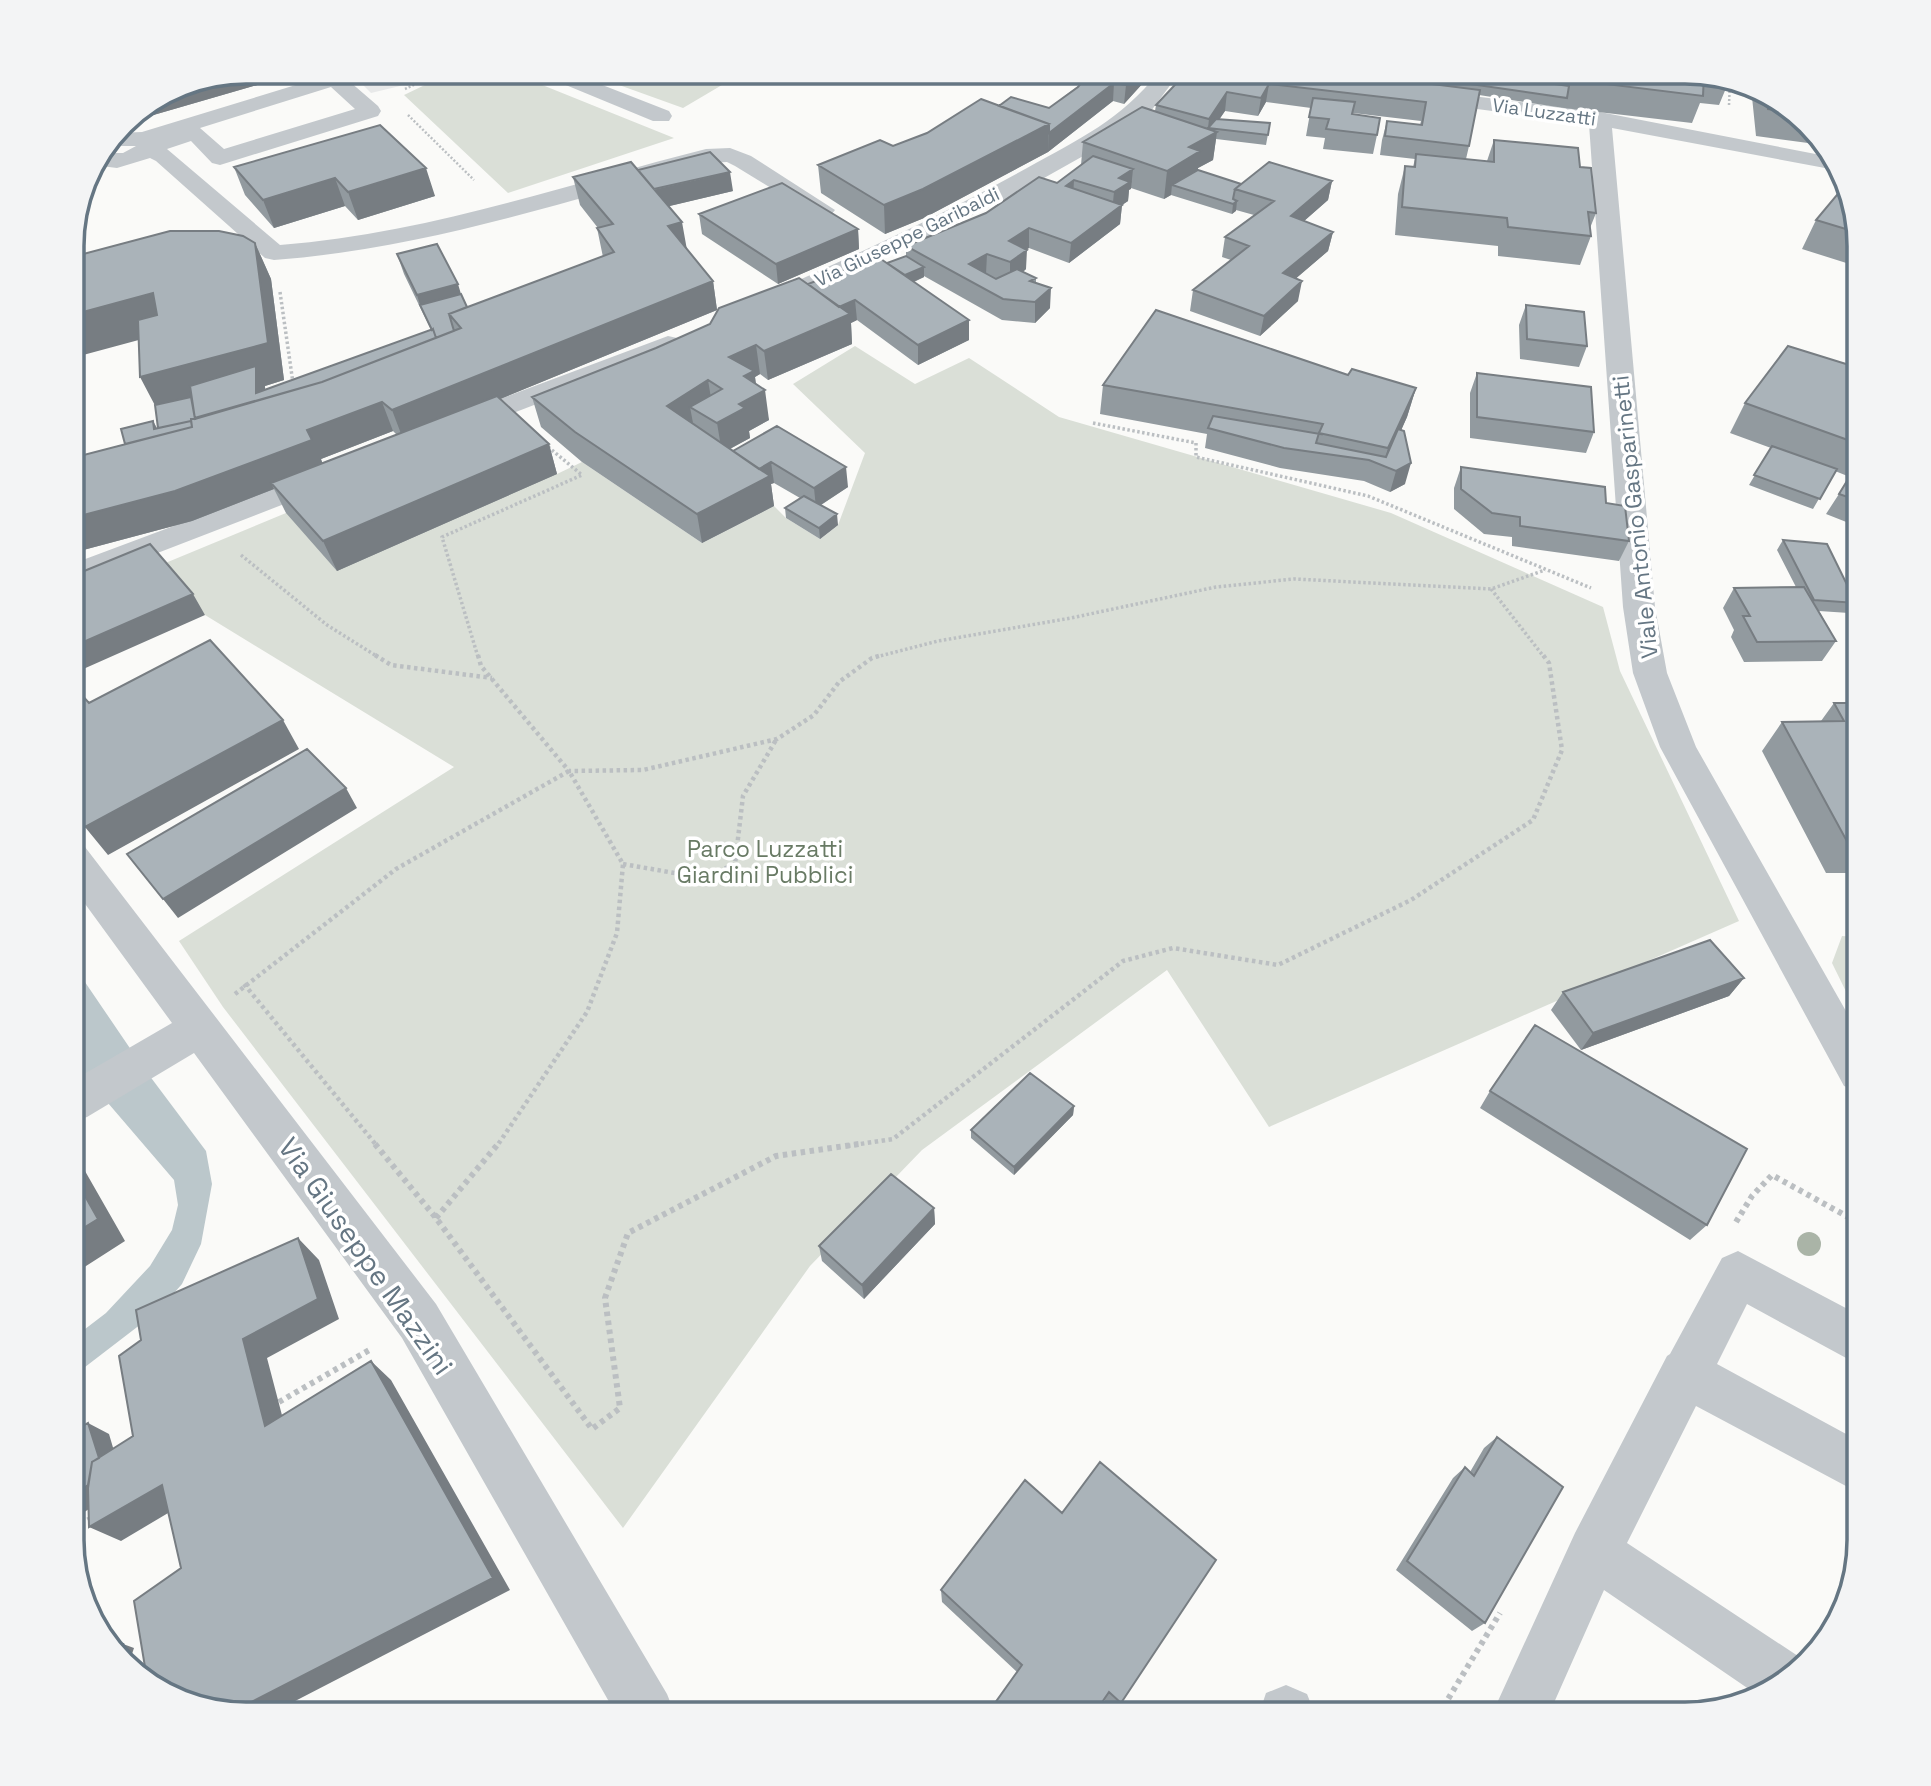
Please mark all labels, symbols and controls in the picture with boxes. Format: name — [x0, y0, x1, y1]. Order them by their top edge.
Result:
street label: Via Luzzatti — [1491, 92, 1597, 132]
street label: Via Giuseppe Garibaldi — [810, 181, 1004, 293]
street label: Viale Antonio Gasparinetti — [1605, 374, 1665, 660]
park label: Parco Luzzatti Giardini Pubblici — [677, 834, 853, 890]
street label: Via Giuseppe Mazzini — [271, 1130, 461, 1382]

